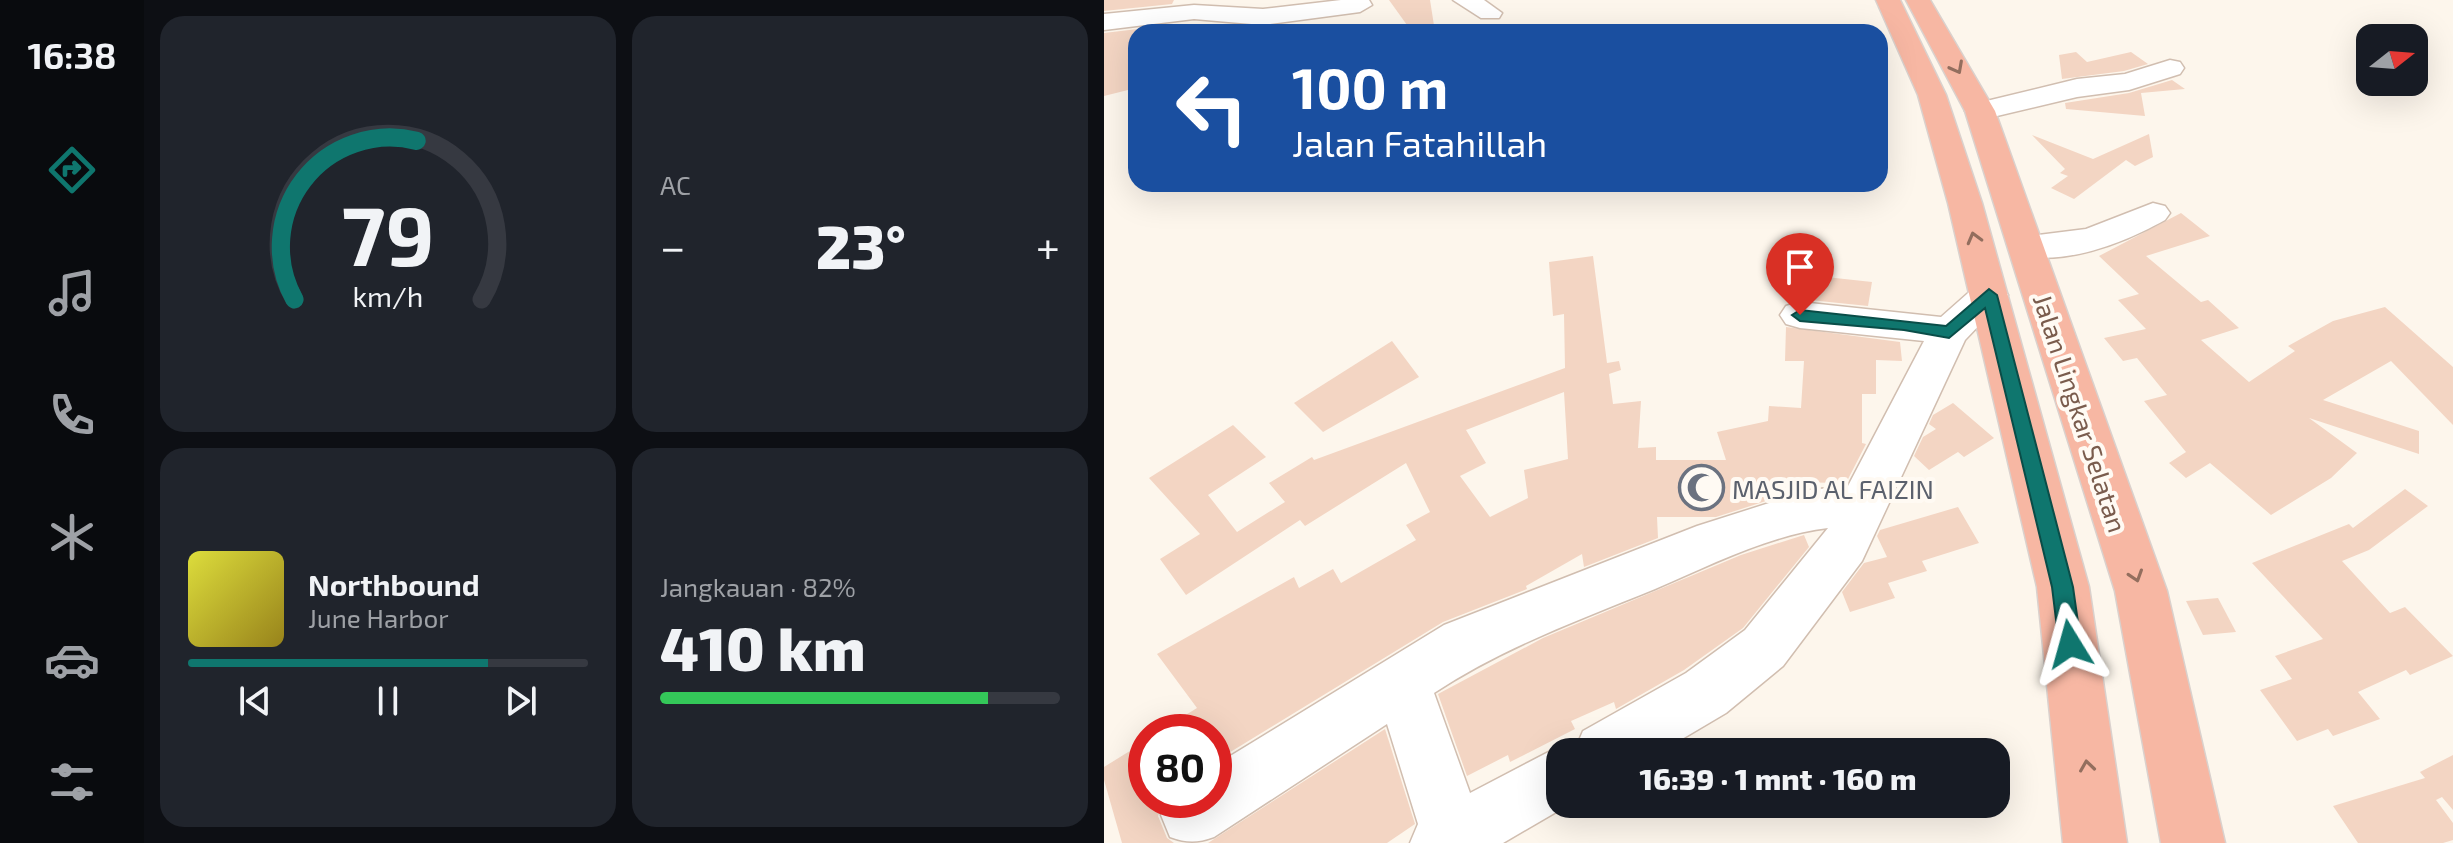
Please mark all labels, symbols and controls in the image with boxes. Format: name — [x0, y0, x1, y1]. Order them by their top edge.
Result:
north arrow — [2356, 24, 2428, 96]
map controls — [2356, 24, 2428, 96]
text: 16:38 — [28, 33, 116, 76]
text: 100 m — [1292, 53, 1448, 120]
icon: left — [1160, 56, 1264, 160]
one-way arrow — [1947, 59, 1962, 74]
text: Jalan Fatahillah — [1292, 121, 1547, 164]
icon: directions — [44, 142, 100, 198]
text: AC — [660, 169, 691, 200]
text: 79 — [341, 182, 435, 282]
text: 23° — [816, 209, 906, 281]
text: − — [660, 219, 686, 272]
text: + — [1036, 219, 1060, 272]
one-way arrow — [1967, 232, 1984, 246]
pin — [1766, 233, 1834, 315]
icon: arrive — [1778, 245, 1822, 289]
icon: music — [44, 265, 100, 321]
text: km/h — [353, 278, 423, 313]
street label: Jalan Lingkar Selatan — [2028, 290, 2134, 536]
icon: phone — [44, 387, 100, 443]
mosque icon: MASJID AL FAIZIN — [1677, 464, 1725, 512]
place label: MASJID AL FAIZIN — [1732, 473, 1934, 504]
icon: climate — [44, 509, 100, 565]
text: Northbound — [308, 566, 480, 602]
one-way arrow — [2126, 569, 2142, 583]
text: Jangkauan · 82% — [660, 571, 856, 602]
text: June Harbor — [308, 602, 449, 633]
position arrow — [2028, 602, 2112, 686]
text: 410 km — [660, 611, 866, 683]
icon: car — [44, 632, 100, 688]
icon: previous — [233, 679, 277, 723]
icon: pause — [366, 679, 410, 723]
icon: next — [499, 679, 543, 723]
speed limit sign: 80 — [1128, 714, 1232, 818]
icon: filters — [44, 754, 100, 810]
one-way arrow — [2079, 759, 2096, 772]
text: 16:39 · 1 mnt · 160 m — [1639, 760, 1917, 796]

